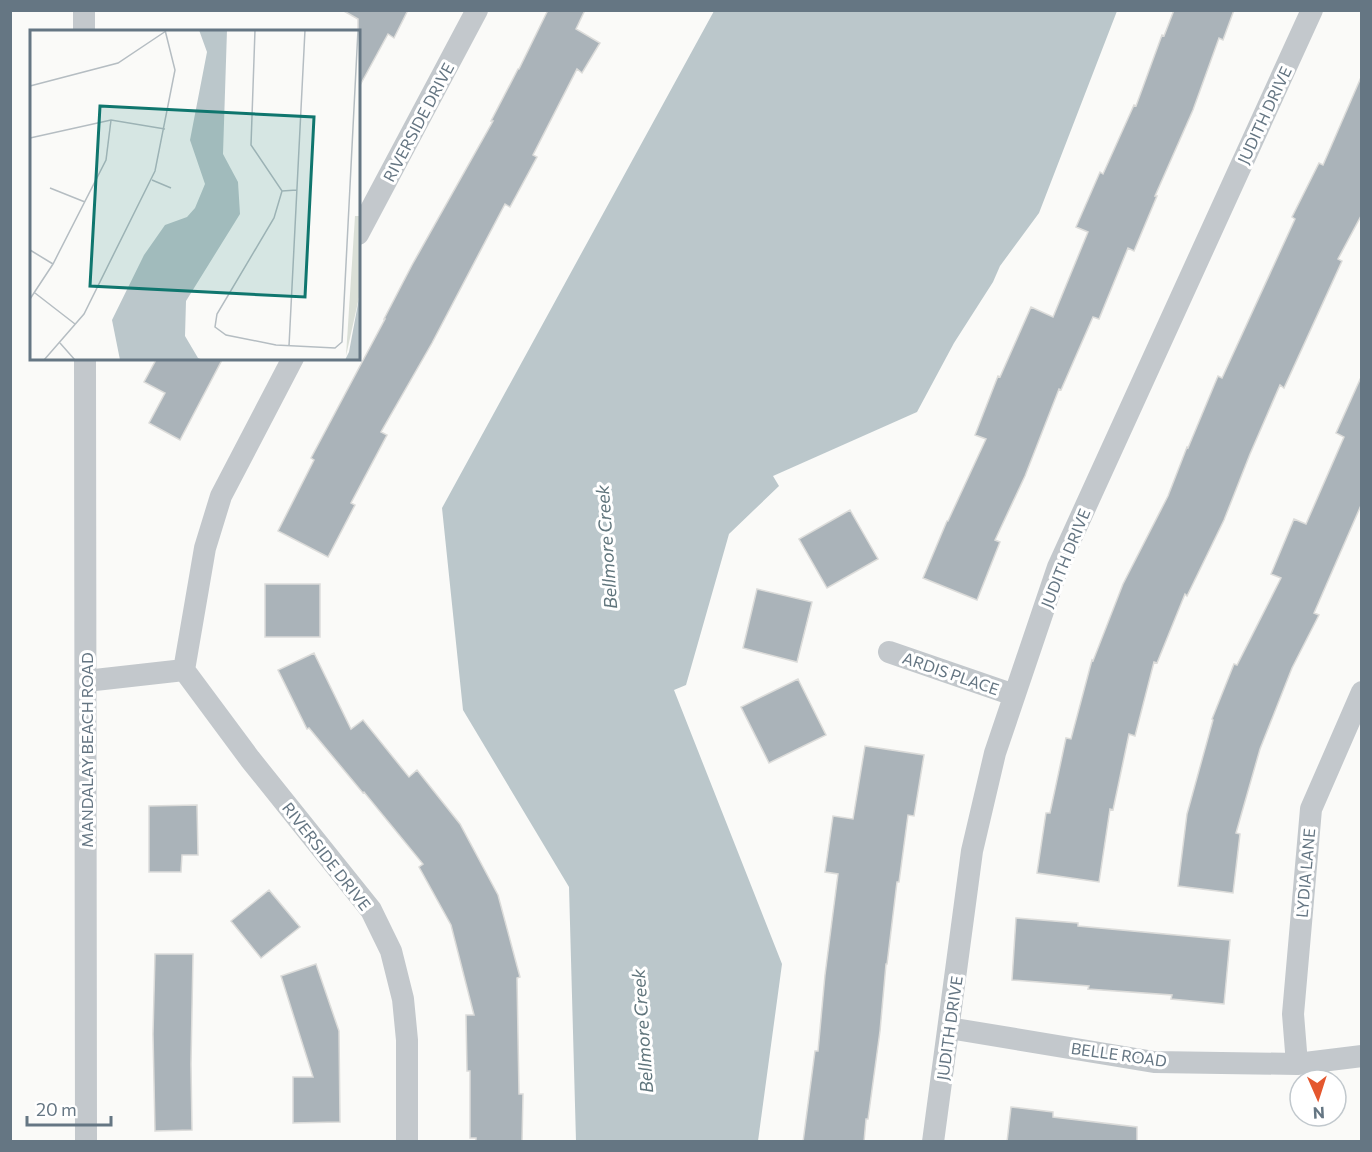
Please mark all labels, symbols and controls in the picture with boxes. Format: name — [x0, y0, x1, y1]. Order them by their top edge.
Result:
inset map — [30, 30, 360, 360]
street label: RIVERSIDE DRIVE — [379, 59, 457, 185]
street label: JUDITH DRIVE — [1233, 63, 1295, 167]
water label: Bellmore Creek — [591, 483, 621, 610]
street label: JUDITH DRIVE — [1036, 506, 1094, 610]
street label: ARDIS PLACE — [900, 648, 1002, 698]
street label: MANDALAY BEACH ROAD — [77, 652, 96, 848]
street label: RIVERSIDE DRIVE — [279, 798, 375, 914]
street label: LYDIA LANE — [1292, 827, 1318, 919]
water label: Bellmore Creek — [627, 967, 657, 1094]
street label: JUDITH DRIVE — [932, 975, 966, 1081]
street label: BELLE ROAD — [1070, 1038, 1168, 1070]
north arrow — [1288, 1068, 1348, 1128]
scale bar — [27, 1089, 111, 1127]
text: 20 m — [36, 1098, 77, 1120]
text: N — [1312, 1104, 1325, 1123]

